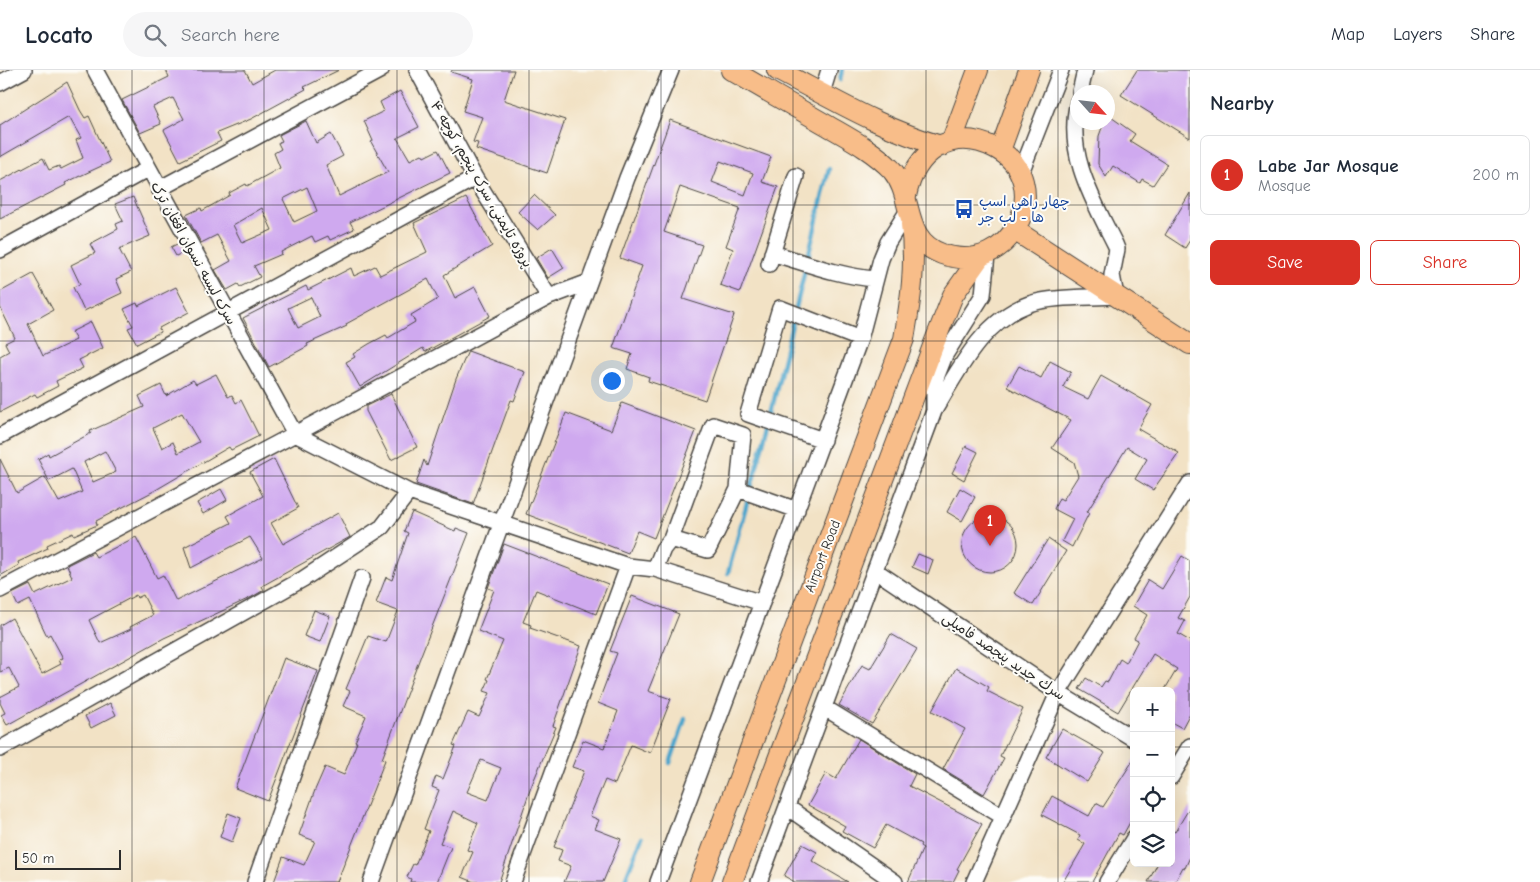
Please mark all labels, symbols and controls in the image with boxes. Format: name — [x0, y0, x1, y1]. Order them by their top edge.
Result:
search box — [123, 12, 473, 57]
text: Locato — [25, 21, 93, 49]
icon: search — [141, 21, 169, 49]
text: Search here — [181, 24, 280, 46]
text: Map — [1331, 24, 1365, 45]
text: Layers — [1393, 24, 1442, 45]
text: Share — [1470, 24, 1515, 45]
north arrow — [1070, 85, 1115, 130]
text: Nearby — [1210, 91, 1274, 115]
street label: پروژه تایمنی، سرک پنجم، کوچه ۴ — [425, 98, 536, 272]
text: Labe Jar Mosque — [1258, 155, 1399, 177]
text: 1 — [1224, 166, 1230, 184]
text: 200 m — [1473, 166, 1519, 184]
text: Mosque — [1258, 177, 1311, 195]
street label: سرک لیسه نسوان افغان‌ ترک — [147, 179, 240, 328]
place label: چهار راهی اسپ ها - لب جر — [978, 193, 1070, 226]
bus stop icon: چهار راهی اسپ ها - لب جر — [953, 198, 975, 220]
button: Save — [1210, 240, 1360, 285]
button: Share — [1370, 240, 1520, 285]
your location — [599, 368, 625, 394]
pin: 1 — [974, 505, 1006, 546]
street label: Airport Road — [801, 518, 844, 595]
street label: سرك جدید پنجصد فامیلی — [939, 609, 1068, 705]
map controls — [1130, 687, 1175, 867]
button: + — [1130, 687, 1175, 732]
button: − — [1130, 732, 1175, 777]
button: locate — [1130, 777, 1175, 822]
button: layers — [1130, 822, 1175, 867]
scale bar — [15, 847, 121, 870]
text: 50 m — [22, 850, 54, 867]

